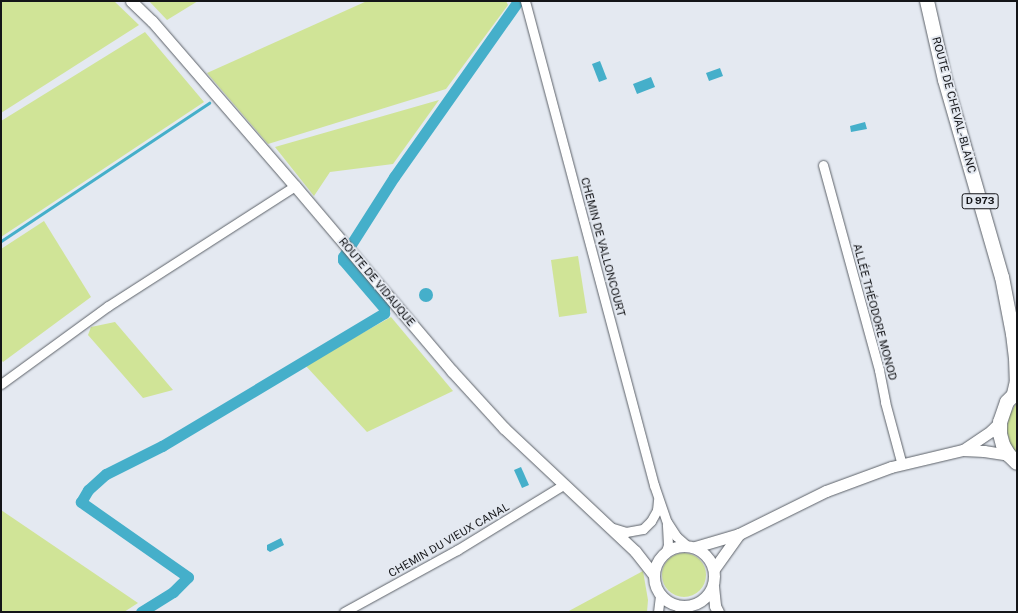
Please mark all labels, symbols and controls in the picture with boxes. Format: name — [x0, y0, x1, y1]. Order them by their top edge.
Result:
street label: ROUTE DE CHEVAL-BLANC — [929, 35, 979, 175]
street label: CHEMIN DE VALLONCOURT — [578, 176, 628, 318]
road number: D 973 — [961, 193, 999, 209]
street label: ROUTE DE VIDAUQUE — [336, 235, 418, 329]
street label: ALLÉE THÉODORE MONOD — [850, 242, 900, 382]
street label: CHEMIN DU VIEUX CANAL — [386, 500, 512, 580]

